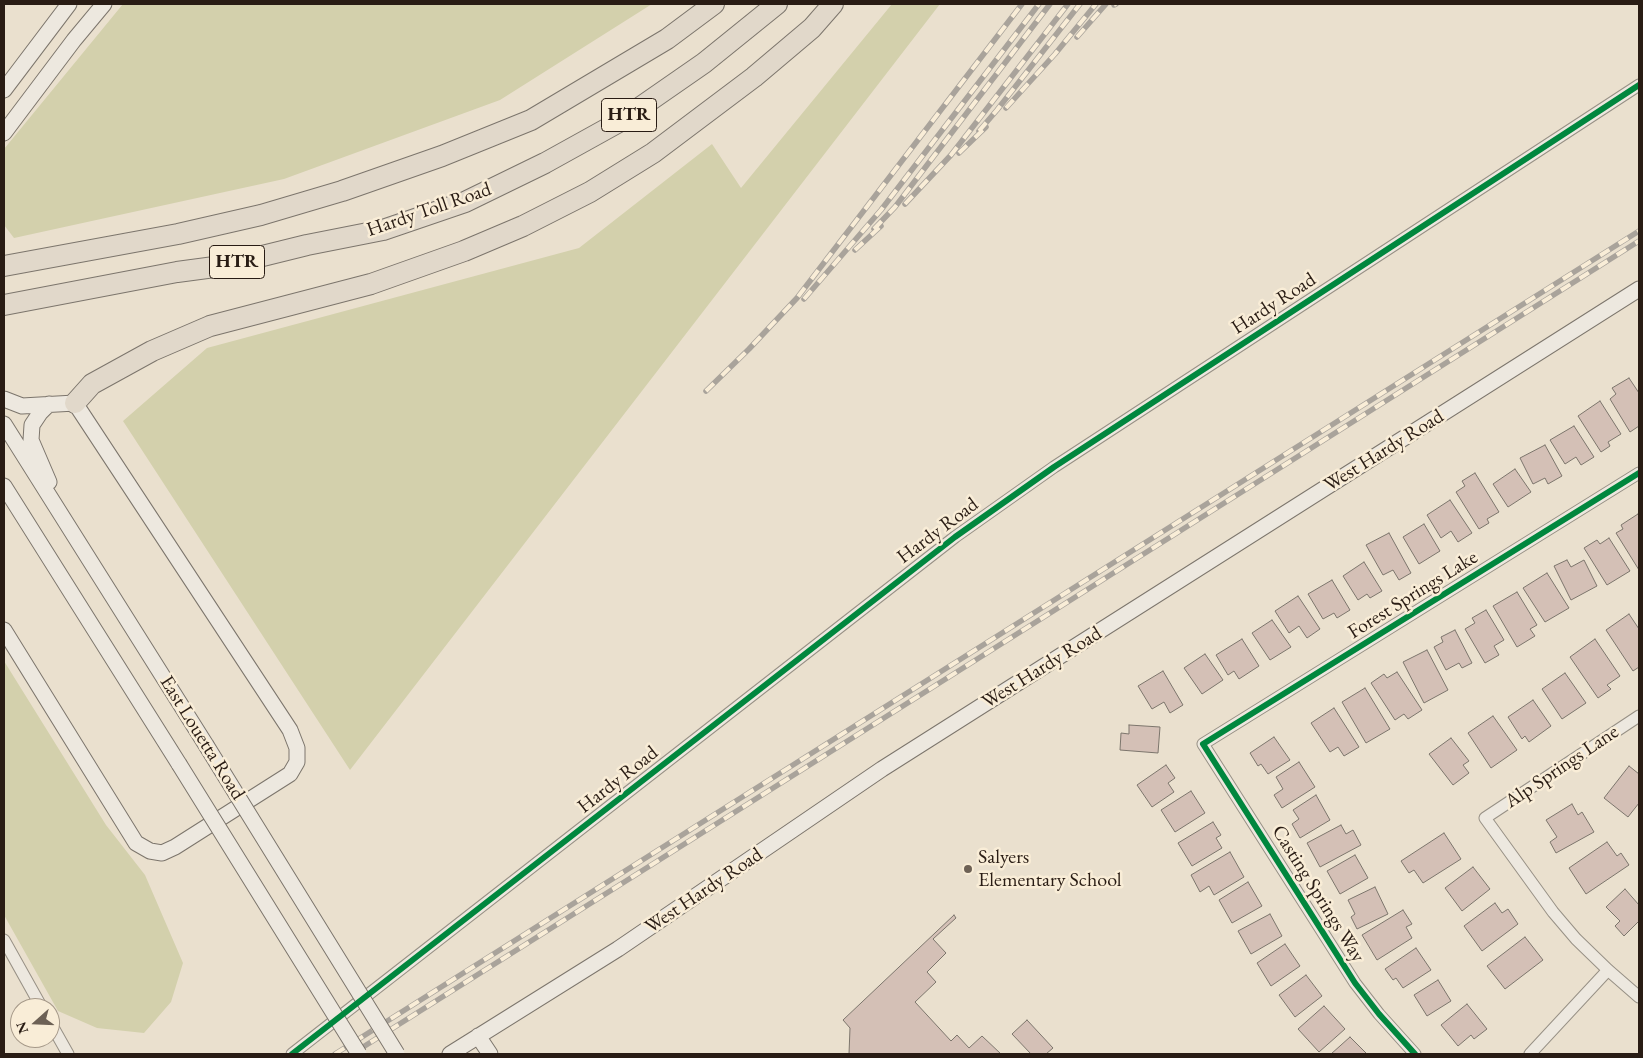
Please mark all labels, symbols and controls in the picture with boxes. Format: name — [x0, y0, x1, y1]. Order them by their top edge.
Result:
road number: HTR — [602, 98, 656, 132]
street label: Hardy Toll Road — [364, 177, 494, 243]
road number: HTR — [210, 246, 264, 278]
street label: Hardy Road — [1227, 268, 1321, 340]
street label: West Hardy Road — [1320, 405, 1448, 497]
street label: Hardy Road — [893, 493, 983, 569]
street label: Forest Springs Lake — [1344, 545, 1482, 645]
street label: West Hardy Road — [978, 622, 1106, 714]
street label: East Louetta Road — [154, 672, 250, 804]
street label: Alp Springs Lane — [1501, 720, 1623, 814]
street label: Hardy Road — [573, 741, 663, 819]
street label: Casting Springs Way — [1266, 821, 1370, 967]
street label: West Hardy Road — [641, 843, 767, 939]
place label: Salyers Elementary School — [978, 846, 1122, 893]
marker: Salyers Elementary School — [962, 863, 974, 875]
north arrow — [10, 998, 60, 1048]
text: N — [11, 1019, 32, 1036]

